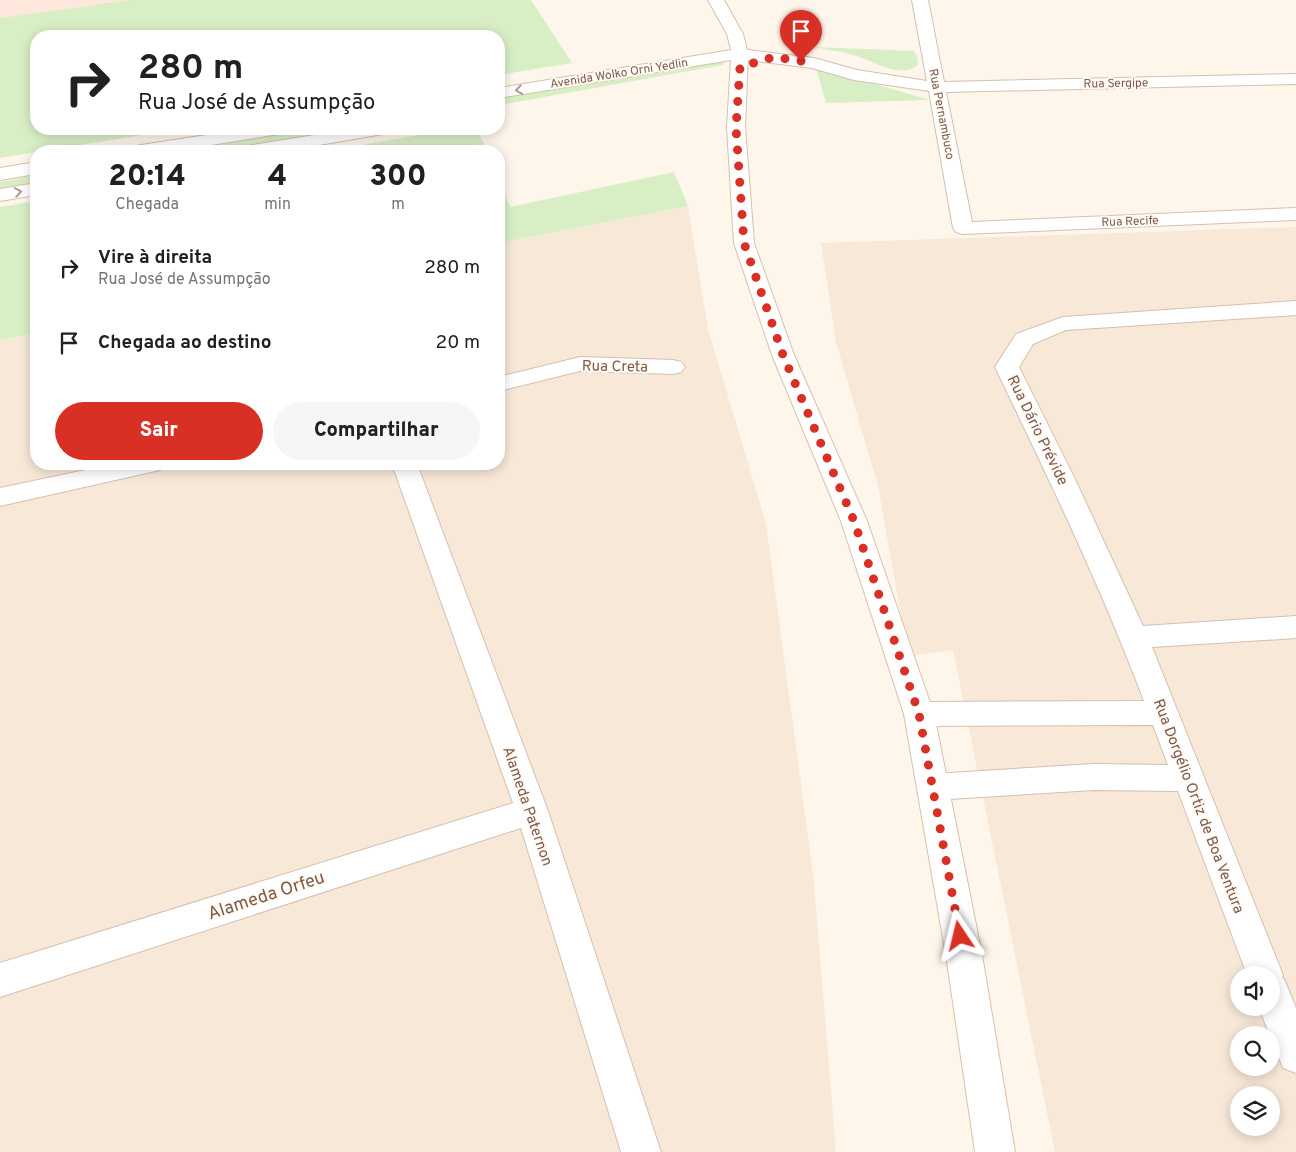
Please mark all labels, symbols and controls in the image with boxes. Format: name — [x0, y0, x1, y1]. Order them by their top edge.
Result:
pin — [780, 10, 822, 61]
icon: arrive — [787, 17, 815, 45]
text: 280 m — [138, 47, 243, 91]
icon: right — [55, 50, 120, 115]
street label: Avenida Wolko Orni Yedlin — [549, 55, 689, 93]
street label: Rua Pernambuco — [924, 67, 958, 161]
street label: Rua Sergipe — [1083, 75, 1149, 93]
one-way arrow — [515, 84, 524, 94]
text: Rua José de Assumpção — [138, 90, 375, 117]
text: 20:14 — [108, 159, 186, 196]
text: 4 — [268, 159, 287, 196]
text: 300 — [369, 159, 427, 196]
one-way arrow — [14, 188, 23, 198]
text: Chegada — [115, 195, 179, 215]
text: min — [264, 195, 291, 215]
text: m — [391, 195, 405, 215]
street label: Rua Recife — [1101, 213, 1159, 231]
text: Vire à direita — [98, 246, 212, 270]
icon: right — [55, 254, 83, 282]
text: 280 m — [424, 256, 480, 280]
text: Rua José de Assumpção — [98, 270, 271, 290]
icon: arrive — [55, 329, 83, 357]
text: Chegada ao destino — [98, 331, 272, 355]
text: 20 m — [436, 331, 480, 355]
street label: Rua Creta — [582, 357, 648, 378]
street label: Rua Dário Prévide — [1002, 372, 1072, 489]
button: Sair — [55, 402, 263, 460]
button: Compartilhar — [273, 402, 480, 460]
street label: Rua Dorgélio Ortiz de Boa Ventura — [1148, 697, 1247, 917]
street label: Alameda Paternon — [497, 744, 556, 869]
street label: Alameda Orfeu — [205, 867, 328, 926]
position arrow — [933, 909, 985, 961]
map controls — [1230, 966, 1280, 1136]
button: sound — [1230, 966, 1280, 1016]
button: search — [1230, 1026, 1280, 1076]
button: layers — [1230, 1086, 1280, 1136]

